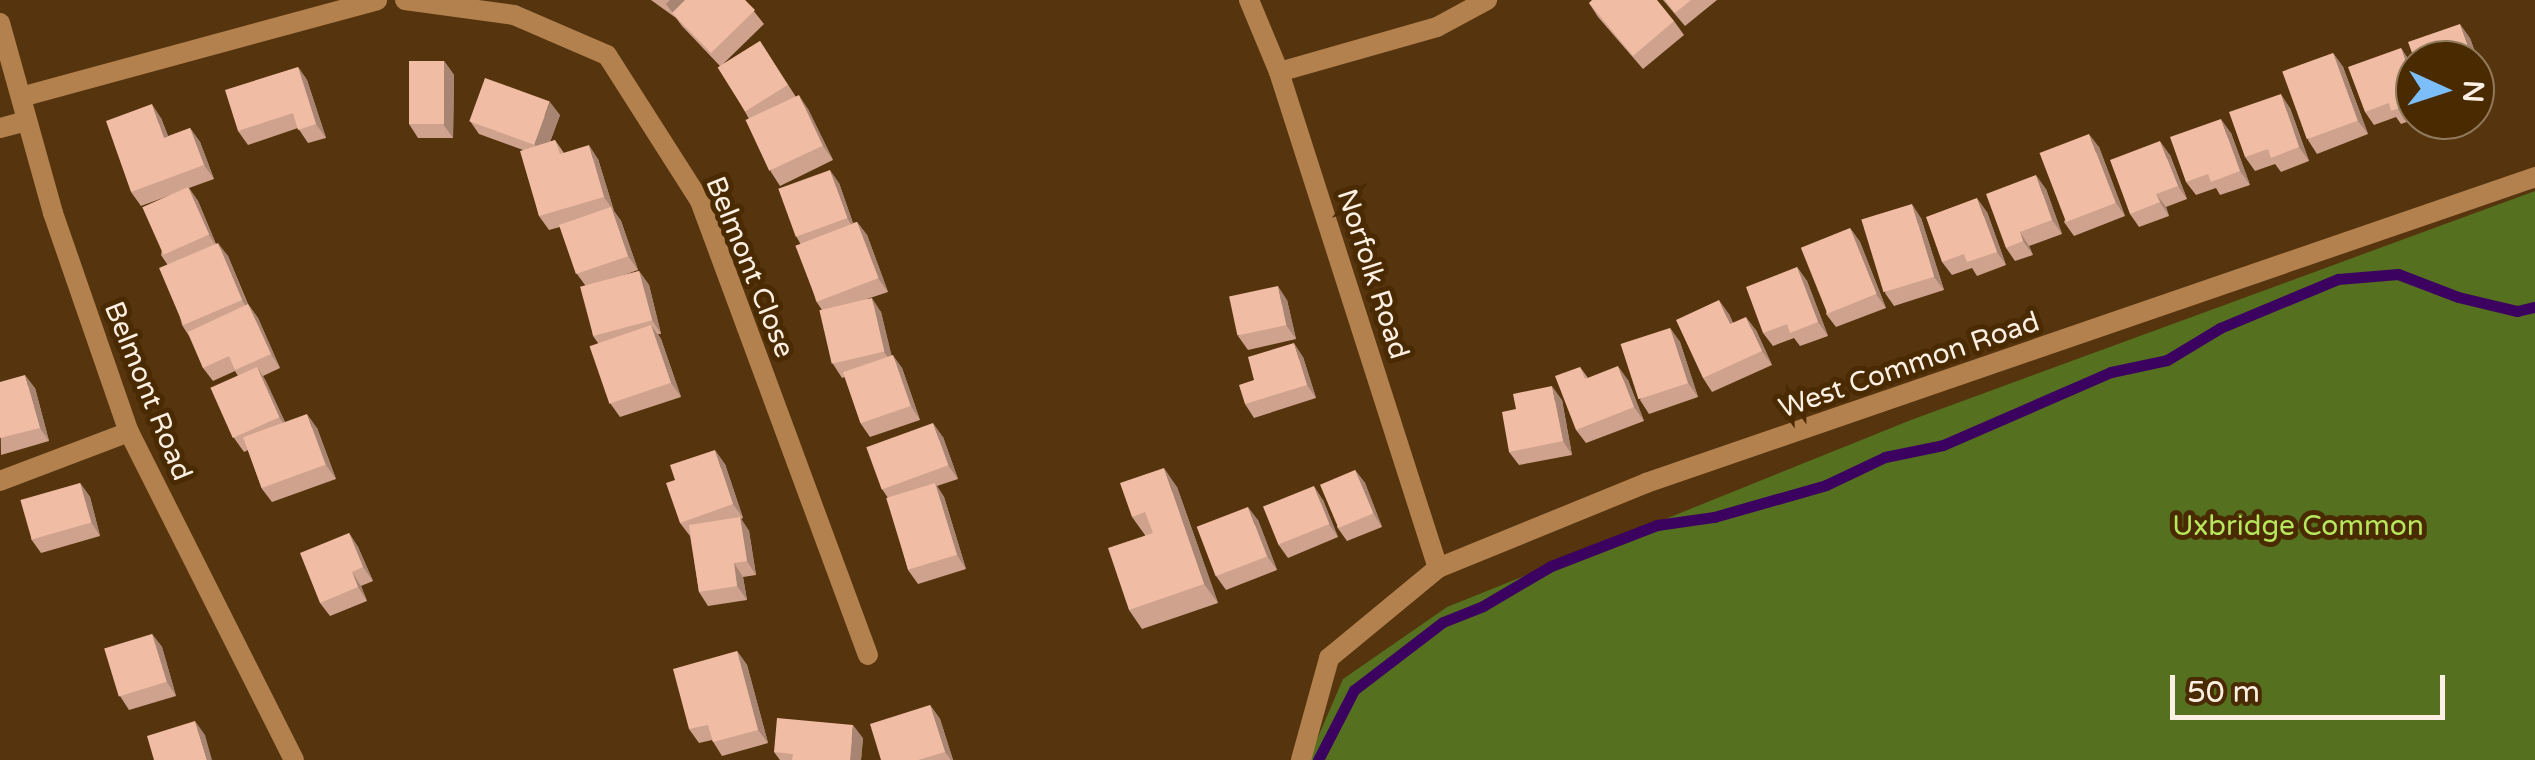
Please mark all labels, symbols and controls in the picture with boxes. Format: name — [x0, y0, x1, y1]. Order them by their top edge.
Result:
north arrow — [2395, 40, 2495, 140]
text: N — [2455, 79, 2491, 104]
street label: Belmont Close — [698, 172, 802, 362]
street label: Norfolk Road — [1330, 185, 1416, 363]
street label: Belmont Road — [97, 297, 199, 485]
street label: West Common Road — [1774, 305, 2044, 425]
park label: Uxbridge Common — [2172, 509, 2424, 543]
scale bar — [2175, 655, 2450, 717]
text: 50 m — [2187, 674, 2260, 711]

